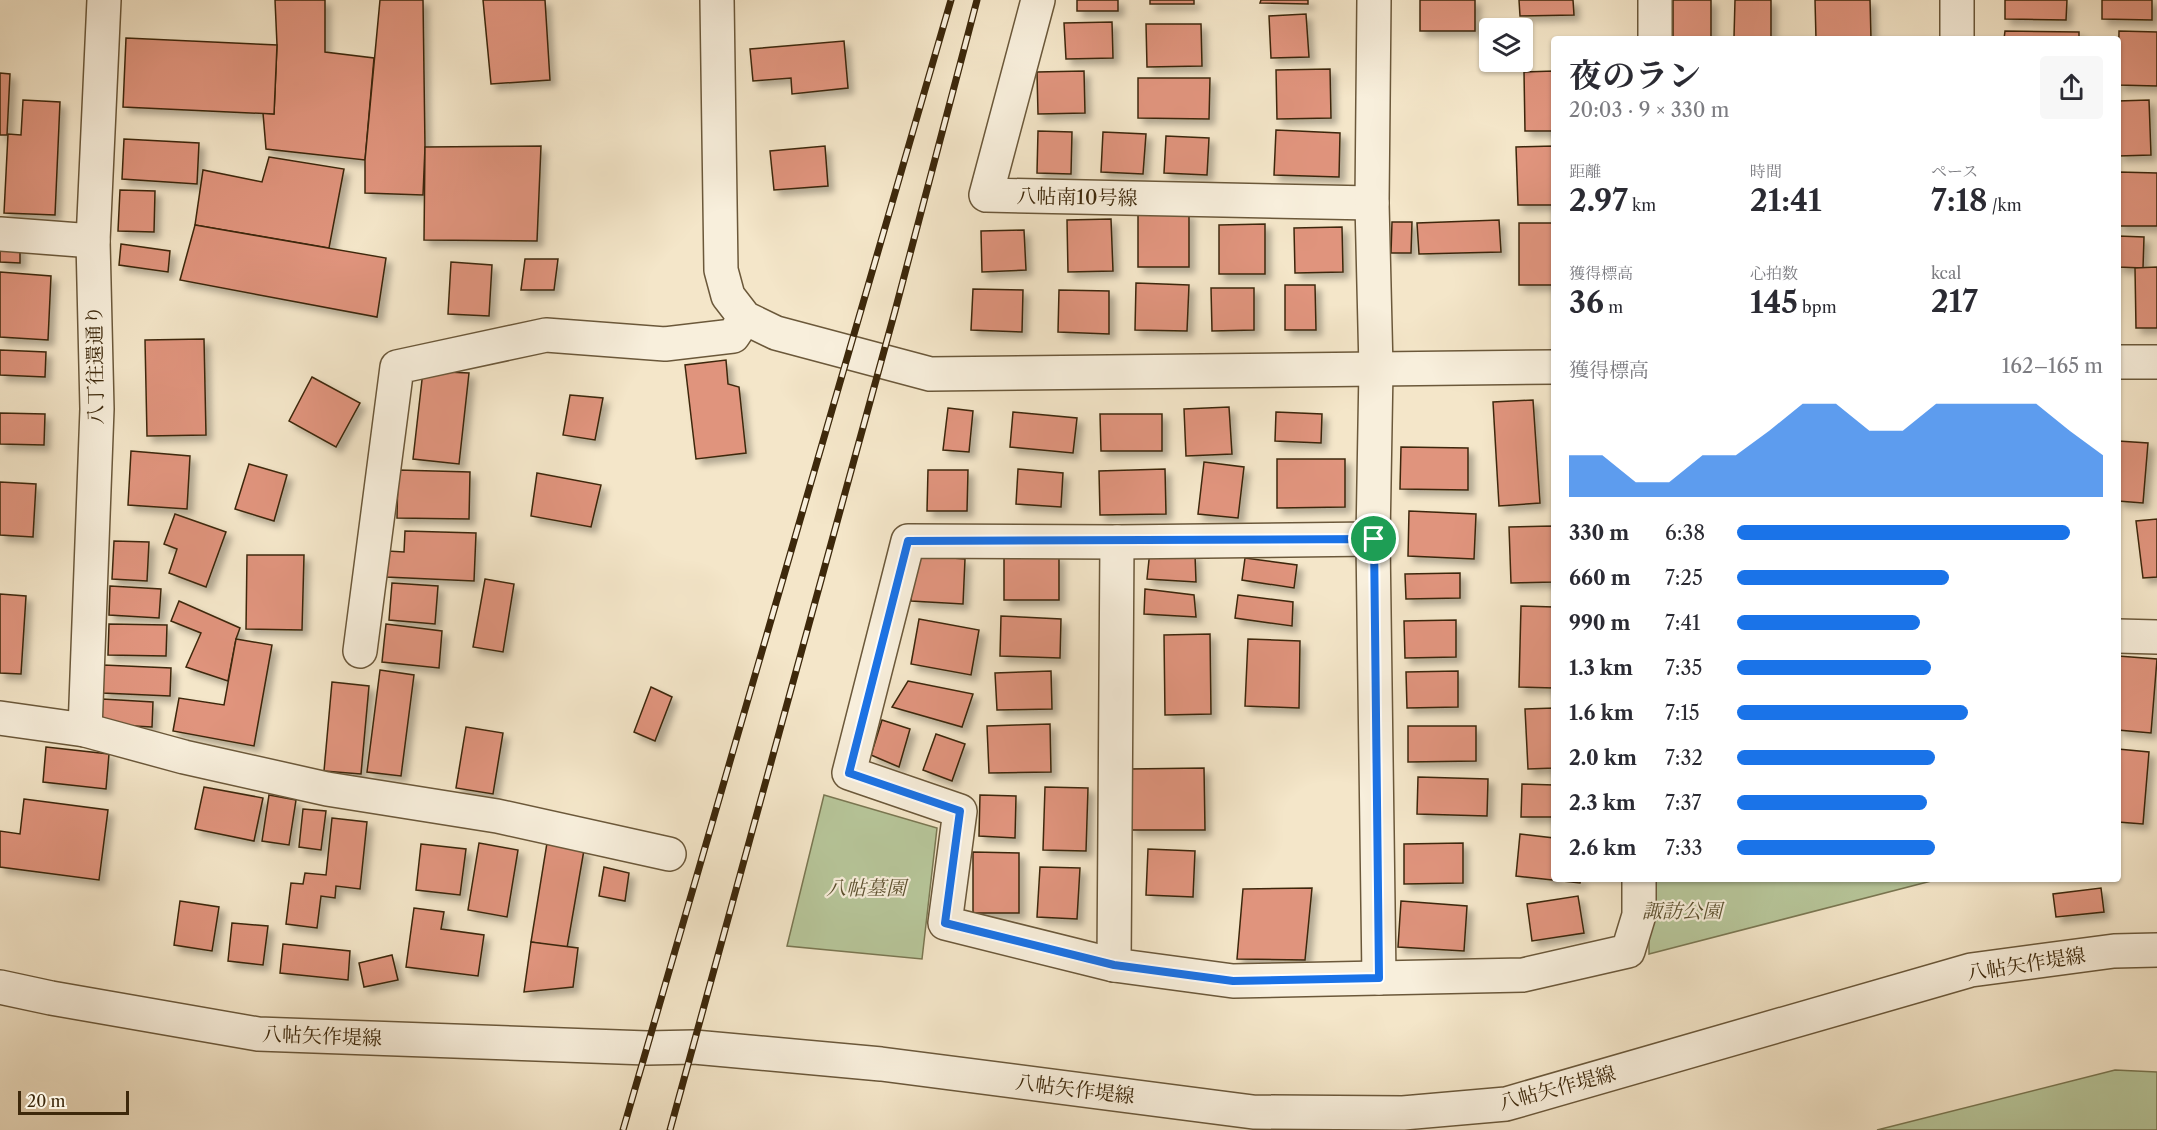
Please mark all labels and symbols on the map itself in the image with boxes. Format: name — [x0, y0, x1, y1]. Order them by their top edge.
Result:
street label: 八帖南10号線 — [1016, 184, 1138, 210]
street label: 八丁往還通り — [82, 305, 108, 425]
pin — [1348, 513, 1399, 564]
park label: 八帖墓園 — [826, 876, 909, 900]
park label: 諏訪公園 — [1642, 899, 1725, 923]
street label: 八帖矢作堤線 — [1965, 943, 2087, 985]
street label: 八帖矢作堤線 — [262, 1022, 382, 1050]
street label: 八帖矢作堤線 — [1496, 1061, 1618, 1115]
street label: 八帖矢作堤線 — [1014, 1070, 1136, 1108]
scale bar — [18, 1088, 129, 1116]

